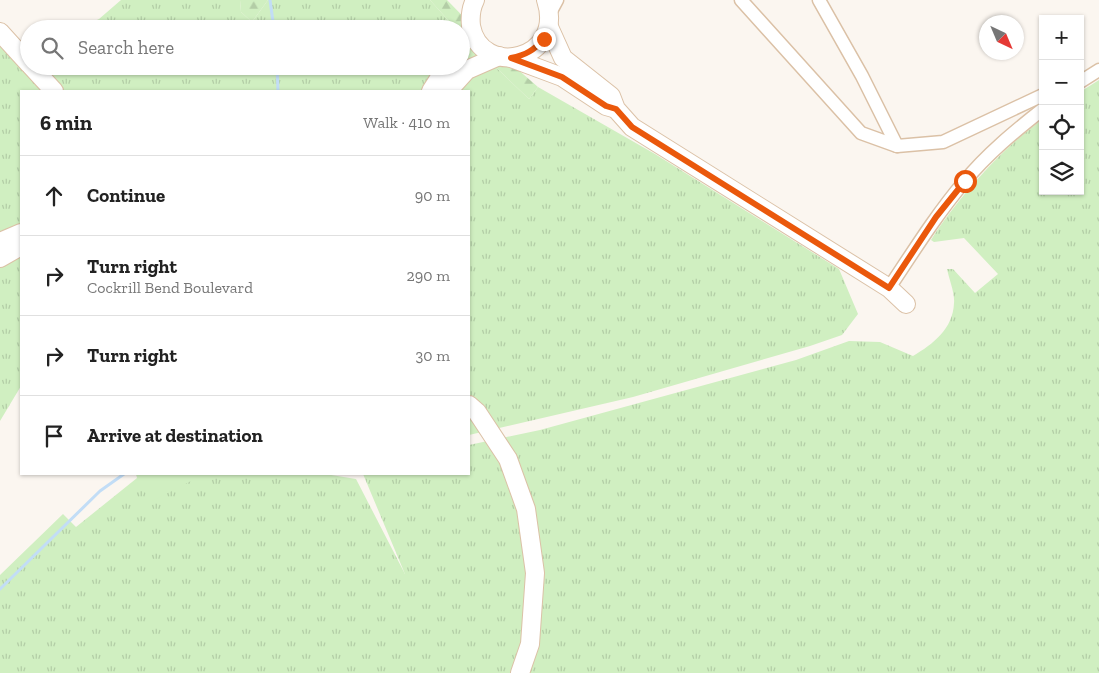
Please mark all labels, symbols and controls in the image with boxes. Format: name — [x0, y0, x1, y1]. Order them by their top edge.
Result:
north arrow — [979, 15, 1024, 60]
map controls — [1039, 15, 1084, 195]
button: + — [1039, 15, 1084, 60]
search box — [20, 20, 470, 75]
route end — [533, 28, 556, 51]
icon: search — [38, 34, 66, 62]
text: Search here — [78, 36, 174, 59]
button: − — [1039, 60, 1084, 105]
button: locate — [1039, 105, 1084, 150]
text: 6 min — [40, 110, 92, 135]
text: Walk · 410 m — [363, 113, 450, 132]
button: layers — [1039, 150, 1084, 195]
route start — [954, 170, 977, 193]
icon: ahead — [40, 182, 68, 210]
text: Continue — [87, 184, 165, 207]
text: 90 m — [415, 186, 450, 205]
text: Turn right — [87, 255, 177, 278]
icon: right — [40, 262, 68, 290]
text: 290 m — [407, 266, 450, 285]
text: Cockrill Bend Boulevard — [87, 278, 253, 297]
icon: right — [40, 342, 68, 370]
text: Turn right — [87, 344, 177, 367]
text: 30 m — [416, 346, 450, 365]
icon: arrive — [40, 422, 68, 450]
text: Arrive at destination — [87, 424, 263, 447]

